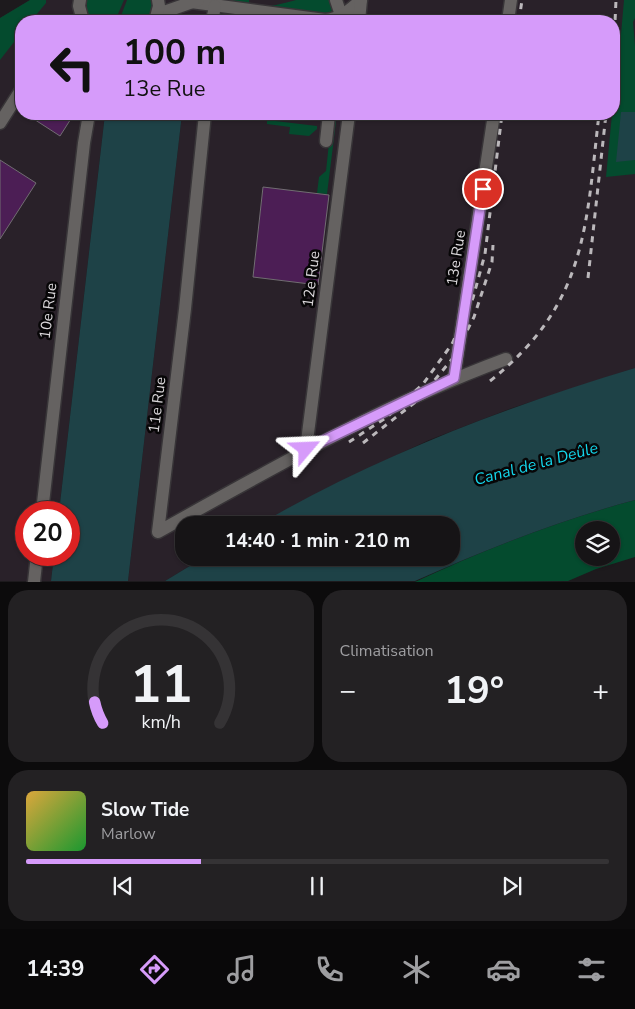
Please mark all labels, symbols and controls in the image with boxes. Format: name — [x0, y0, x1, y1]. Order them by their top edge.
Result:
text: 100 m — [123, 29, 226, 76]
icon: left — [40, 35, 105, 100]
text: 13e Rue — [123, 74, 206, 104]
pin — [462, 168, 504, 210]
icon: arrive — [469, 175, 497, 203]
street label: 13e Rue — [442, 229, 470, 287]
street label: 12e Rue — [298, 250, 324, 308]
street label: 10e Rue — [35, 282, 61, 340]
street label: 11e Rue — [144, 376, 170, 434]
position arrow — [279, 422, 331, 474]
water label: Canal de la Deûle — [472, 437, 601, 491]
speed limit sign: 20 — [15, 501, 80, 566]
map controls — [575, 521, 620, 566]
button: layers — [575, 521, 620, 566]
text: 14:40 · 1 min · 210 m — [225, 528, 410, 554]
text: Climatisation — [340, 640, 434, 662]
text: 11 — [130, 649, 192, 720]
text: 19° — [444, 665, 504, 716]
text: − — [340, 672, 356, 710]
text: + — [592, 672, 609, 710]
text: km/h — [141, 710, 180, 734]
text: Slow Tide — [101, 797, 189, 823]
text: Marlow — [101, 823, 156, 845]
icon: previous — [109, 872, 137, 900]
icon: pause — [303, 872, 331, 900]
icon: next — [498, 872, 526, 900]
icon: directions — [137, 952, 172, 987]
icon: music — [224, 952, 259, 987]
icon: phone — [312, 952, 347, 987]
icon: climate — [399, 952, 434, 987]
icon: car — [486, 952, 521, 987]
icon: filters — [574, 952, 609, 987]
text: 14:39 — [26, 954, 84, 984]

